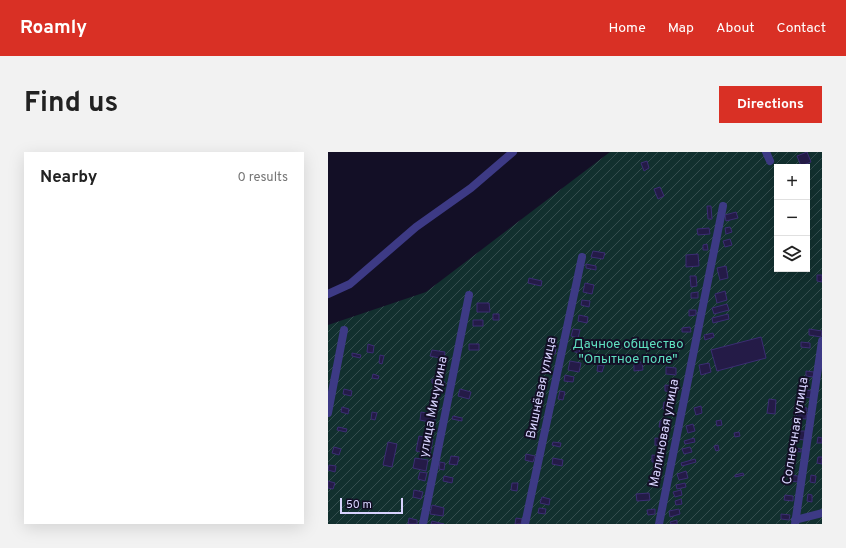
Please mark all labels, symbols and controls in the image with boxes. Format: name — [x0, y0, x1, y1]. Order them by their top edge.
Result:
text: Roamly — [20, 16, 87, 40]
text: Home — [609, 20, 646, 37]
text: Map — [668, 20, 694, 37]
text: About — [716, 20, 755, 37]
text: Contact — [777, 20, 826, 37]
text: Find us — [24, 86, 118, 122]
button: Directions — [719, 86, 822, 123]
map controls — [774, 164, 810, 272]
button: + — [774, 164, 810, 200]
text: Nearby — [40, 167, 97, 189]
text: 0 results — [237, 170, 288, 186]
button: − — [774, 200, 810, 236]
button: layers — [774, 236, 810, 272]
street label: Вишнёвая улица — [523, 336, 561, 440]
park label: Дачное общество "Опытное поле" — [573, 337, 683, 368]
street label: улица Мичурина — [416, 355, 452, 459]
street label: Солнечная улица — [780, 376, 812, 486]
street label: Малиновая улица — [647, 378, 683, 488]
scale bar — [340, 496, 403, 515]
text: 50 m — [346, 498, 372, 512]

